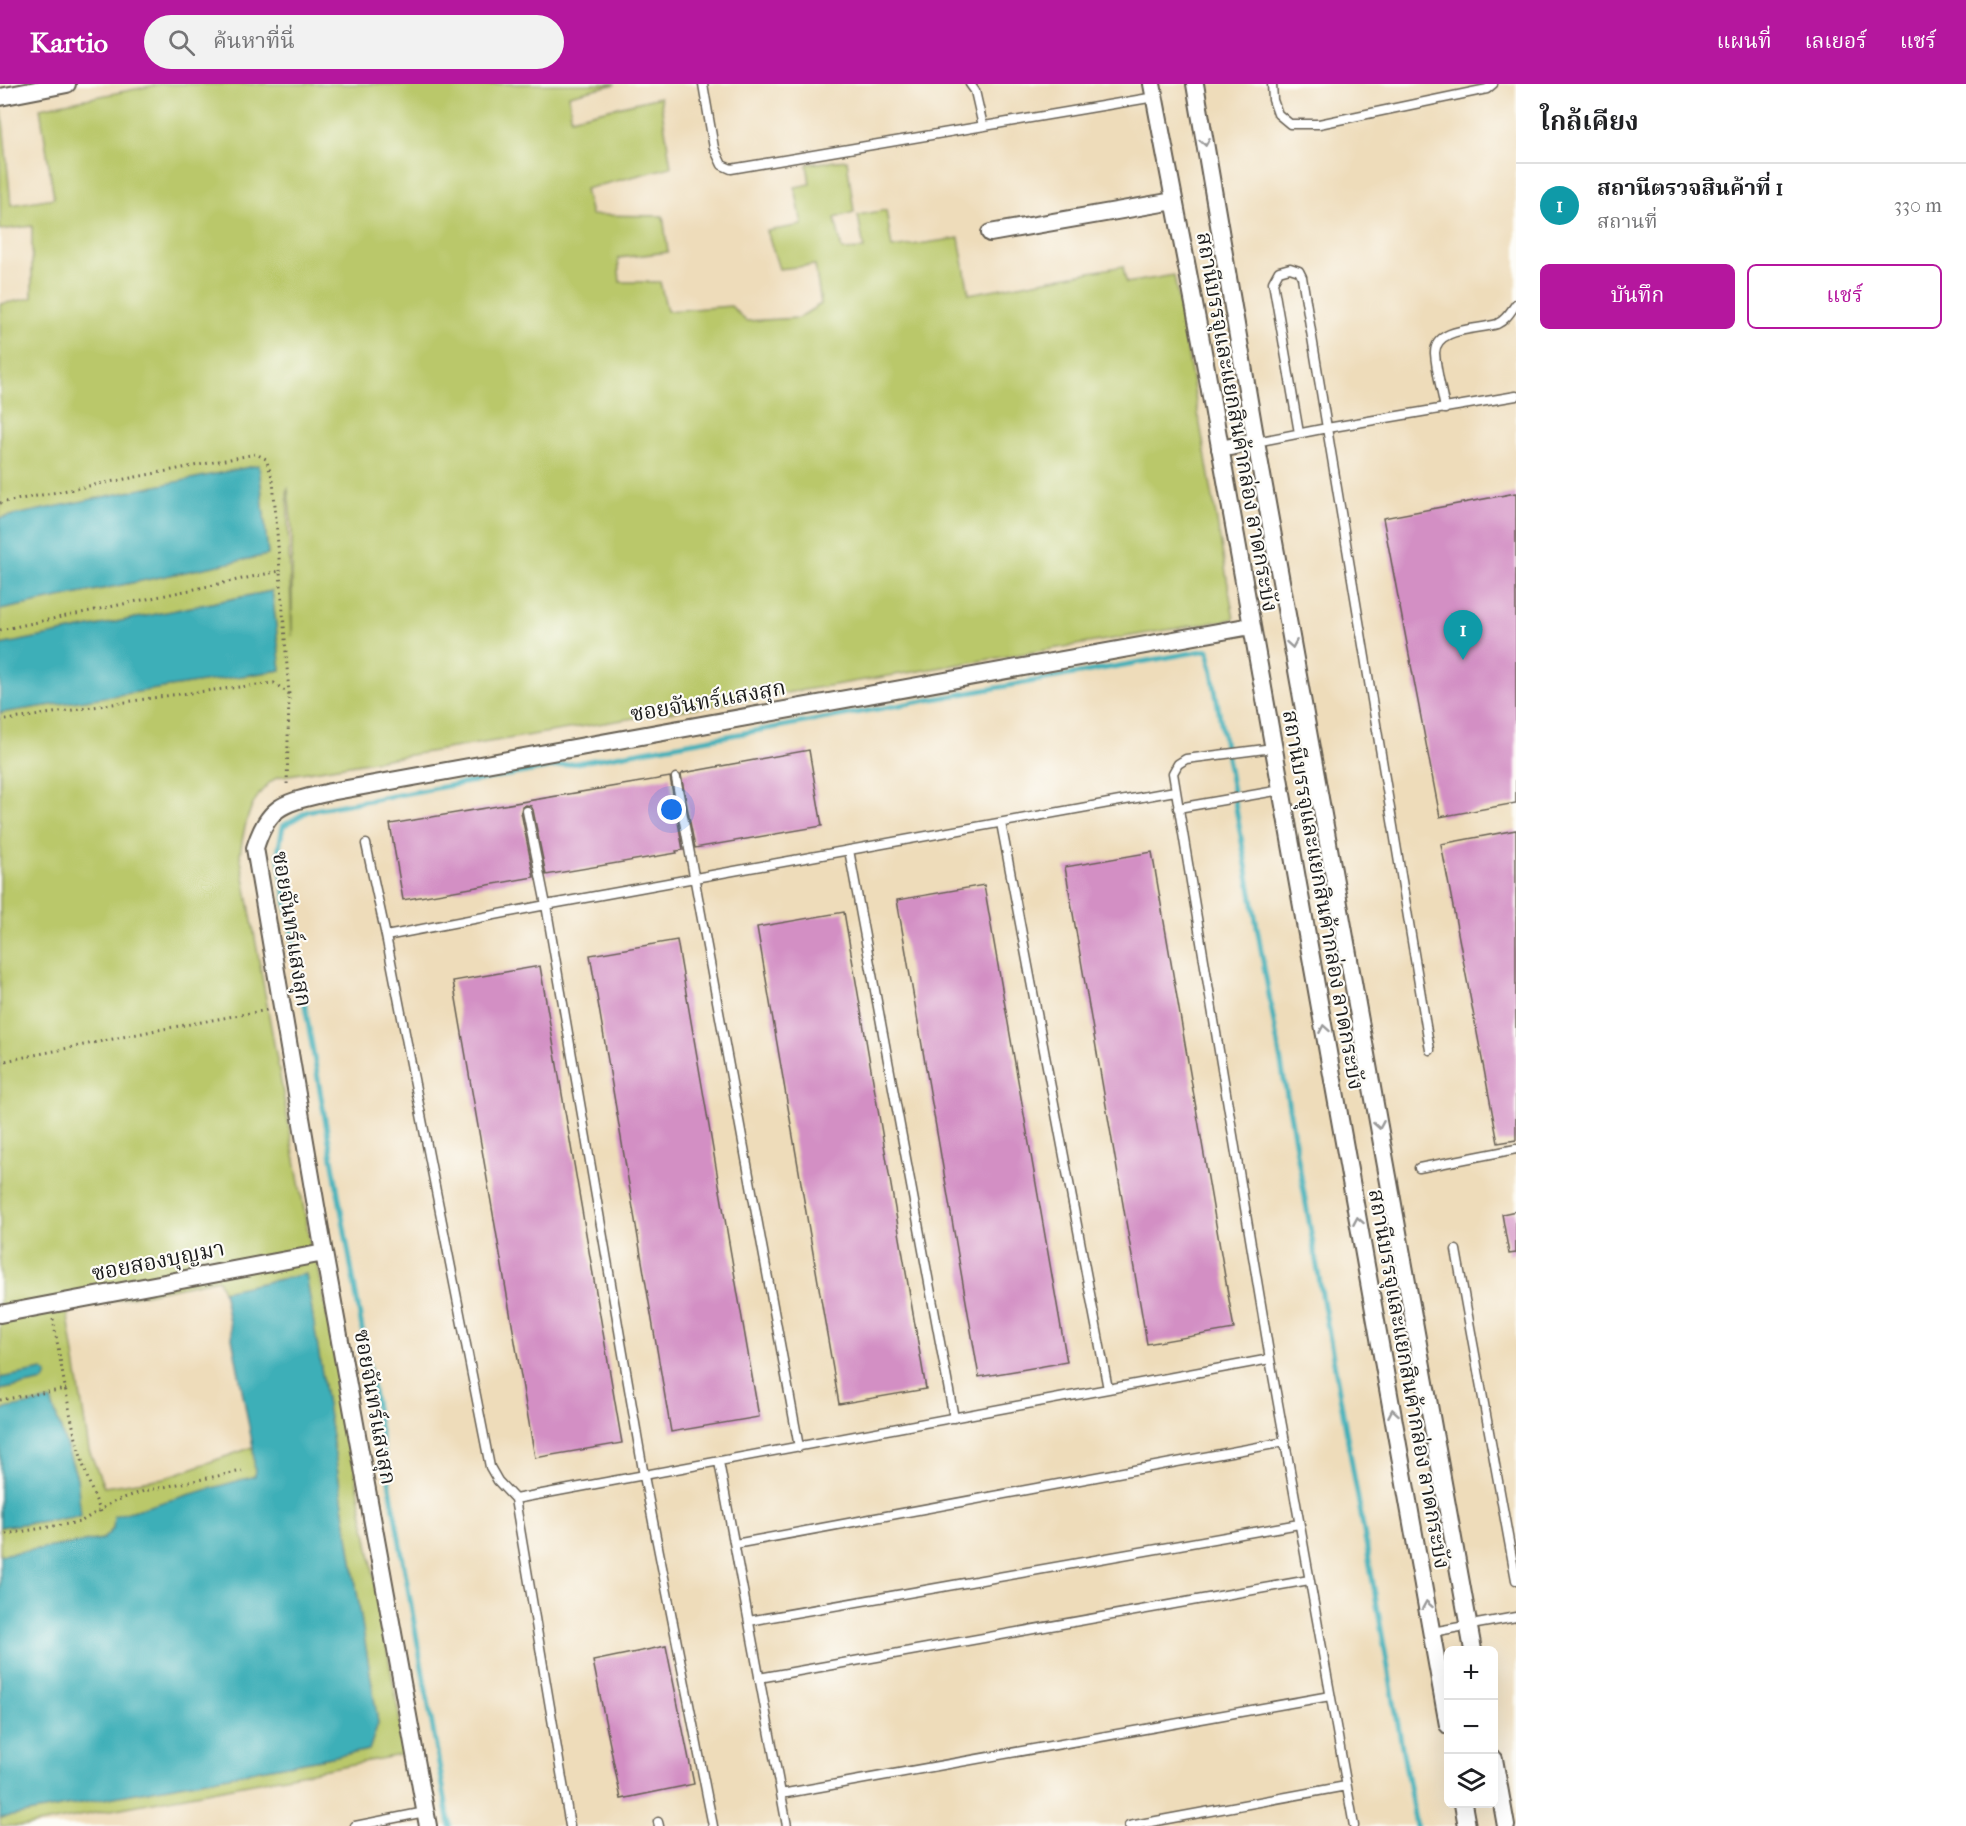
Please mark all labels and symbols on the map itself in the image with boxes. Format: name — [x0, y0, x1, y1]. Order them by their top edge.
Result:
one-way arrow — [1198, 137, 1210, 146]
street label: สถานีบรรจุและแยกสินค้ากล่อง ลาดกระบัง — [1190, 230, 1283, 614]
pin: 1 — [1444, 610, 1482, 660]
one-way arrow — [1285, 639, 1298, 649]
street label: ซอยจันทร์แสงสุก — [628, 675, 788, 728]
street label: สถานีบรรจุและแยกสินค้ากล่อง ลาดกระบัง — [1276, 708, 1369, 1092]
your location — [657, 795, 686, 824]
street label: ซอยจันทร์แสงสุก — [266, 849, 317, 1009]
one-way arrow — [1318, 1025, 1331, 1035]
one-way arrow — [1372, 1121, 1384, 1130]
street label: สถานีบรรจุและแยกสินค้ากล่อง ลาดกระบัง — [1362, 1187, 1455, 1571]
one-way arrow — [1352, 1217, 1365, 1227]
street label: ซอยสองบุญมา — [89, 1235, 227, 1288]
street label: ซอยจันทร์แสงสุก — [348, 1327, 401, 1487]
one-way arrow — [1387, 1409, 1399, 1418]
one-way arrow — [1421, 1601, 1434, 1611]

